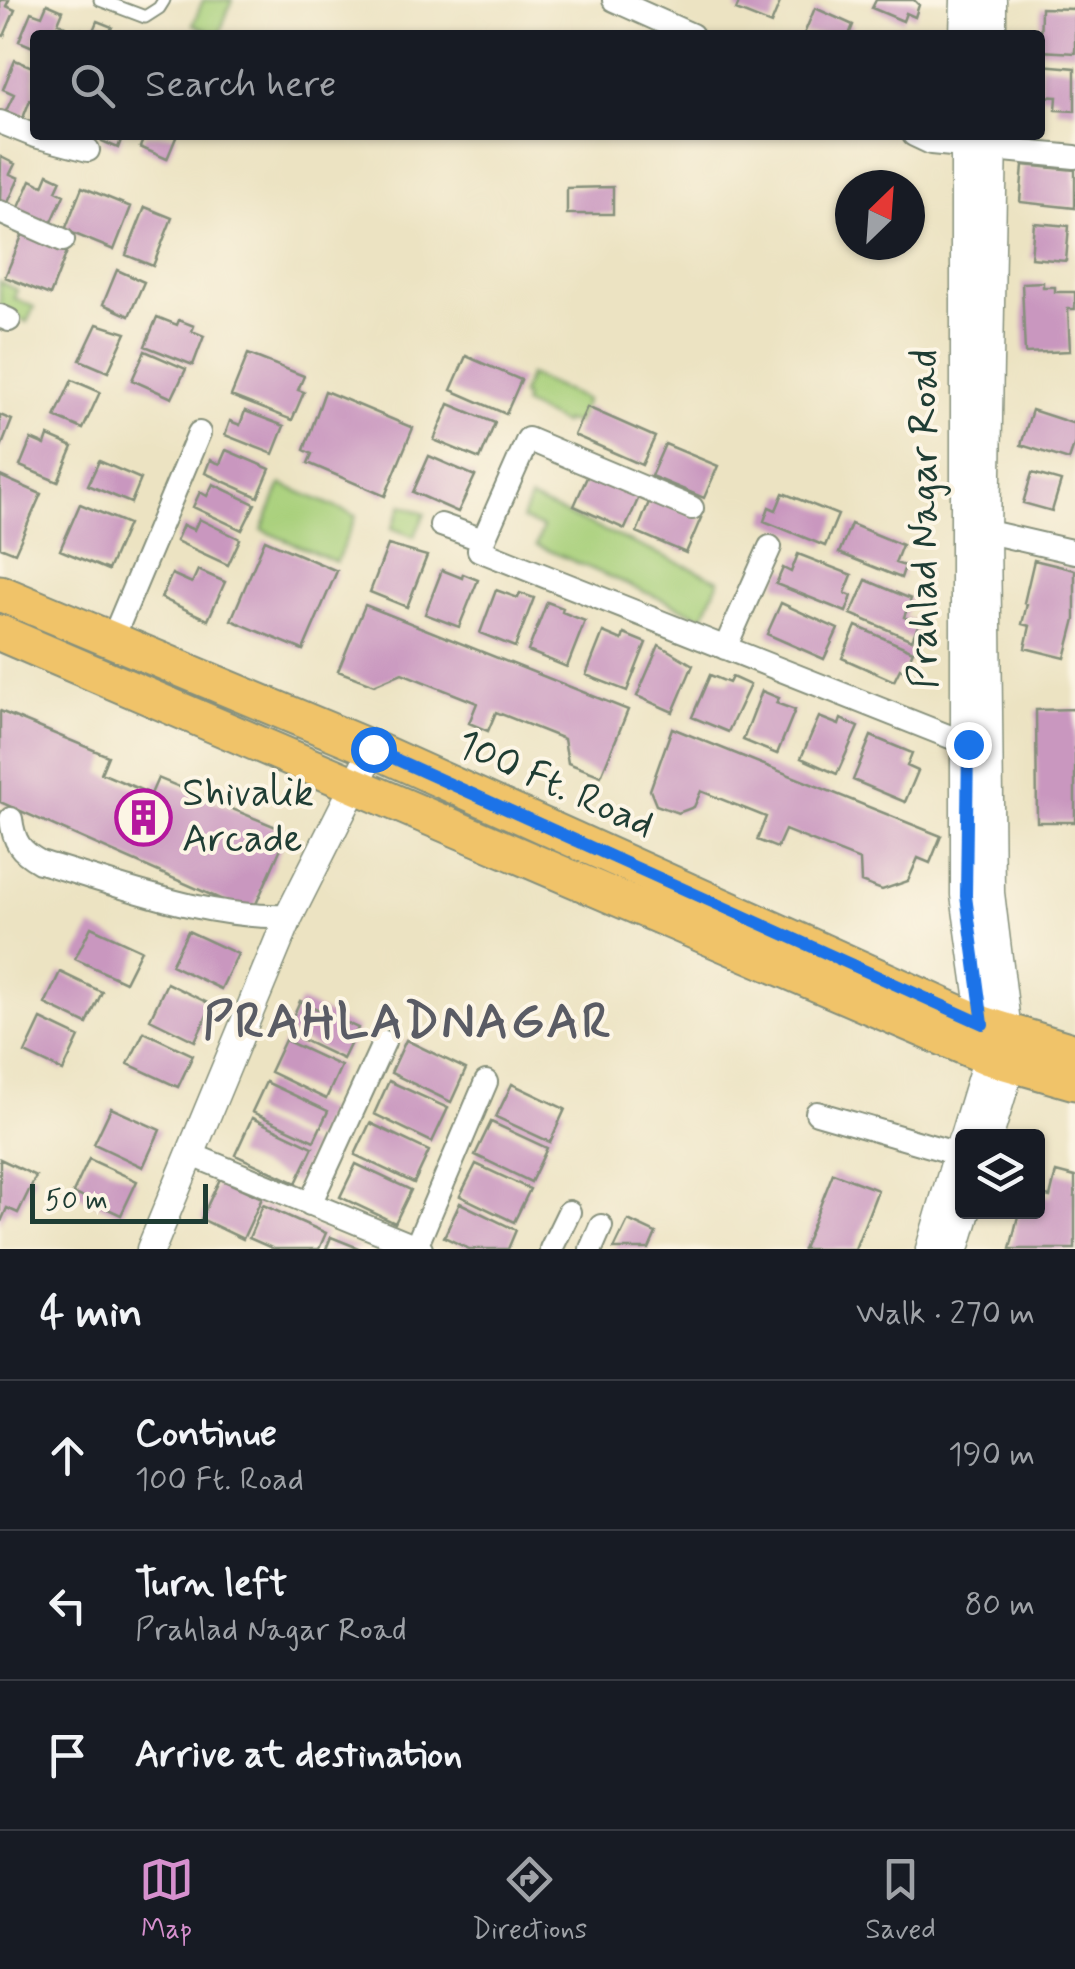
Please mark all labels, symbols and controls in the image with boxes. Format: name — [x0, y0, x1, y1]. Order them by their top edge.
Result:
search box — [30, 30, 1045, 140]
icon: search — [65, 58, 120, 113]
text: Search here — [145, 61, 336, 110]
north arrow — [835, 170, 925, 260]
street label: Prahlad Nagar Road — [899, 349, 951, 689]
street label: 100 Ft. Road — [448, 718, 662, 852]
route end — [946, 722, 992, 768]
route start — [351, 727, 397, 773]
place label: Shivalik Arcade — [182, 768, 314, 866]
building icon: Shivalik Arcade — [113, 787, 173, 847]
district label: PRAHLADNAGAR — [203, 990, 613, 1056]
map controls — [955, 1129, 1045, 1219]
button: layers — [955, 1129, 1045, 1219]
scale bar — [30, 1179, 208, 1224]
text: 50 m — [45, 1183, 108, 1220]
text: 4 min — [40, 1287, 142, 1342]
text: Walk · 270 m — [856, 1293, 1035, 1335]
text: Continue — [135, 1410, 277, 1459]
icon: ahead — [40, 1428, 95, 1483]
text: 190 m — [948, 1434, 1035, 1476]
text: 100 Ft. Road — [135, 1459, 304, 1501]
text: Turn left — [135, 1560, 287, 1609]
icon: left — [40, 1578, 95, 1633]
text: 80 m — [965, 1584, 1035, 1626]
text: Prahlad Nagar Road — [135, 1609, 407, 1651]
icon: arrive — [40, 1728, 95, 1783]
text: Arrive at destination — [135, 1731, 462, 1780]
tab: Map — [139, 1852, 194, 1949]
tab: Directions — [472, 1852, 587, 1949]
tab: Saved — [865, 1852, 936, 1949]

